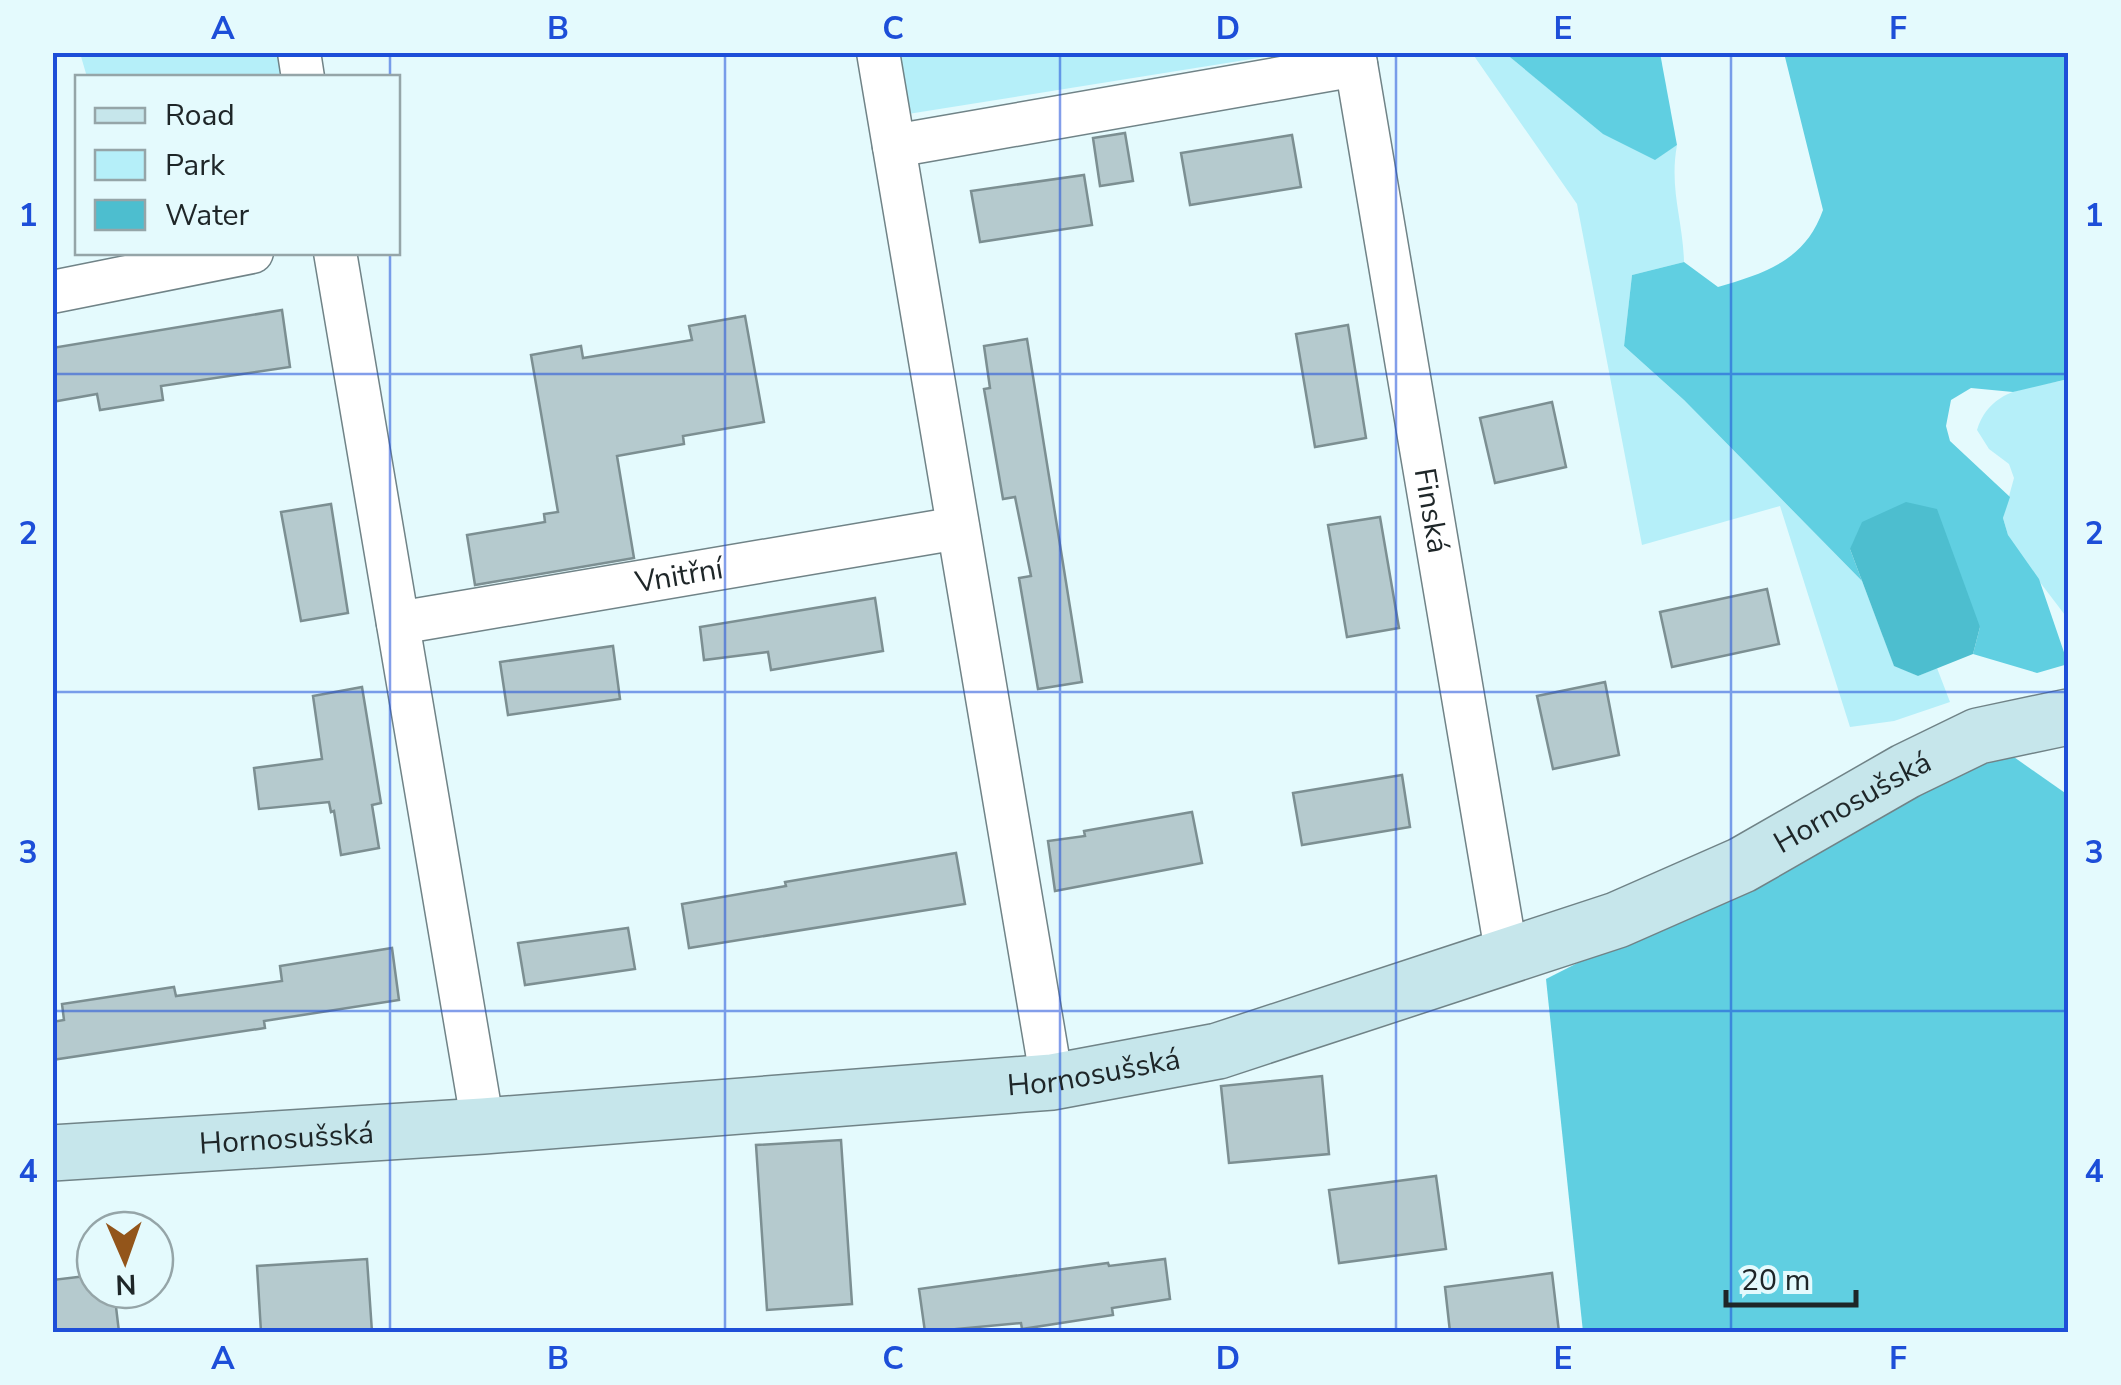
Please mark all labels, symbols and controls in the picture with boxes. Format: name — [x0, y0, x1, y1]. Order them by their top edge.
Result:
text: A — [211, 7, 235, 50]
text: B — [547, 7, 569, 50]
text: C — [882, 7, 904, 50]
text: D — [1216, 7, 1240, 50]
text: E — [1553, 7, 1573, 50]
text: F — [1889, 7, 1907, 50]
legend — [75, 75, 400, 255]
text: Road — [165, 95, 235, 136]
text: Park — [165, 145, 226, 186]
text: 1 — [18, 194, 38, 237]
text: 1 — [2084, 194, 2104, 237]
text: Water — [165, 195, 250, 236]
street label: Finská — [1404, 465, 1458, 556]
text: 2 — [18, 512, 38, 555]
text: 2 — [2084, 512, 2104, 555]
street label: Vnitřní — [631, 548, 728, 604]
street label: Hornosušská — [1766, 742, 1938, 864]
text: 3 — [18, 831, 38, 874]
text: 3 — [2084, 831, 2104, 874]
street label: Hornosušská — [1006, 1038, 1184, 1106]
street label: Hornosušská — [198, 1113, 375, 1165]
text: 4 — [18, 1150, 38, 1193]
text: 4 — [2084, 1150, 2104, 1193]
north arrow — [75, 1210, 175, 1310]
scale bar — [1726, 1245, 1856, 1307]
text: 20 m — [1741, 1260, 1810, 1301]
text: N — [115, 1265, 137, 1303]
text: A — [211, 1337, 235, 1380]
text: B — [547, 1337, 569, 1380]
text: C — [882, 1337, 904, 1380]
text: D — [1216, 1337, 1240, 1380]
text: E — [1553, 1337, 1573, 1380]
text: F — [1889, 1337, 1907, 1380]

